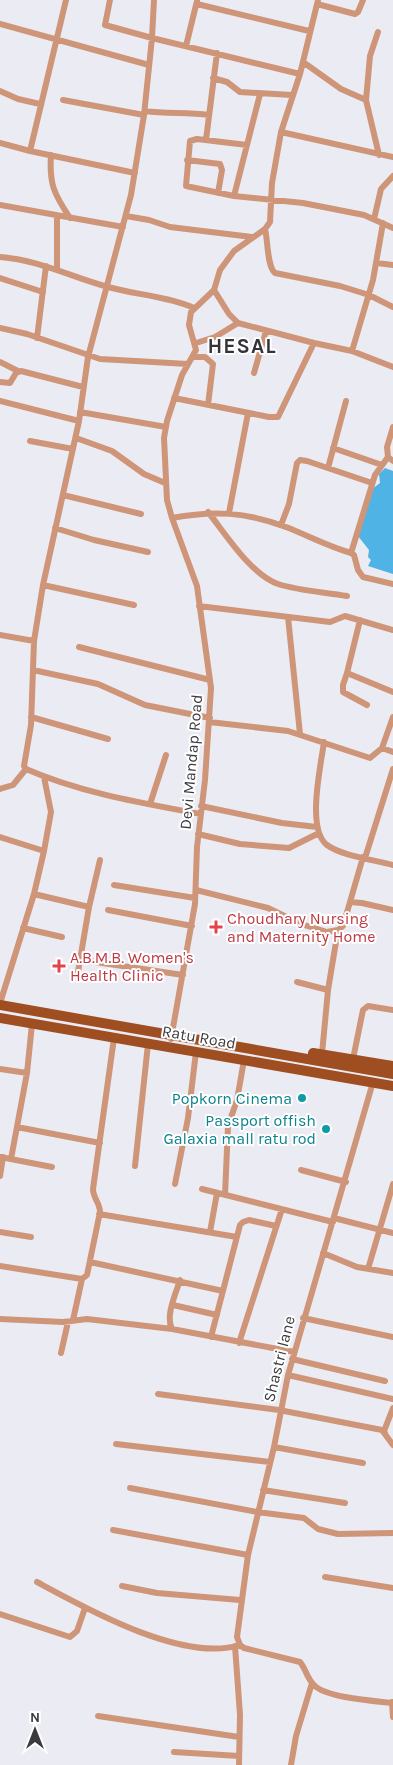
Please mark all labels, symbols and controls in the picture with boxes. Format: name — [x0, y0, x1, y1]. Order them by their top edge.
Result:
district label: HESAL — [207, 334, 277, 358]
street label: Devi Mandap Road — [176, 694, 206, 830]
place label: Choudhary Nursing and Maternity Home — [227, 909, 375, 946]
marker: Choudhary Nursing and Maternity Home — [209, 920, 223, 934]
place label: A.B.M.B. Women's Health Clinic — [70, 948, 194, 985]
marker: A.B.M.B. Women's Health Clinic — [52, 959, 66, 973]
street label: Ratu Road — [160, 1021, 238, 1053]
place label: Popkorn Cinema — [172, 1089, 292, 1108]
marker: Popkorn Cinema — [296, 1092, 308, 1104]
place label: Passport offish Galaxia mall ratu rod — [163, 1111, 316, 1148]
marker: Passport offish Galaxia mall ratu rod — [320, 1123, 332, 1135]
street label: Shastri lane — [259, 1314, 299, 1404]
north arrow — [10, 1705, 60, 1755]
text: N — [30, 1709, 40, 1726]

